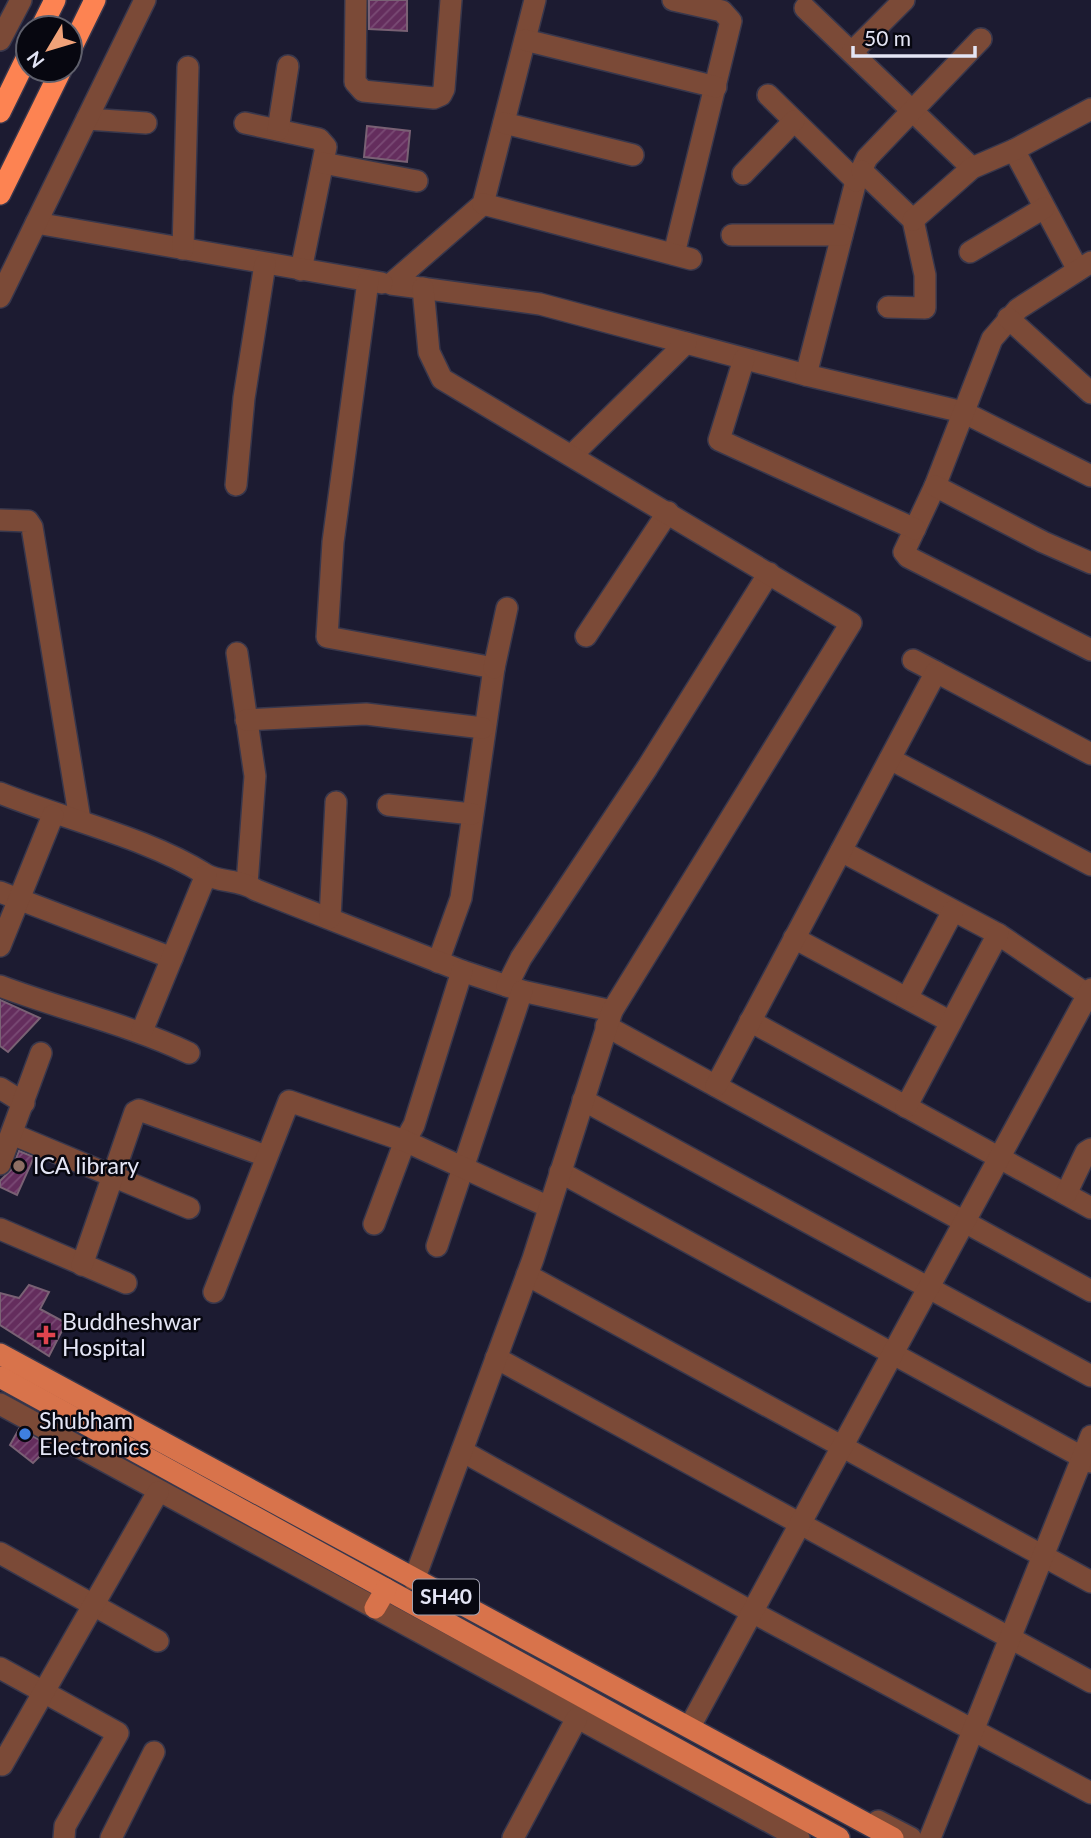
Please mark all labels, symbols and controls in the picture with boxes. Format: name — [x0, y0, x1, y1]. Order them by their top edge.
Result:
north arrow — [14, 14, 84, 84]
scale bar — [853, 14, 976, 58]
text: 50 m — [864, 25, 911, 50]
text: N — [22, 47, 49, 73]
place label: ICA library — [33, 1151, 139, 1179]
marker: ICA library — [11, 1158, 27, 1174]
place label: Buddheshwar Hospital — [62, 1307, 201, 1361]
marker: Buddheshwar Hospital — [36, 1325, 56, 1345]
place label: Shubham Electronics — [39, 1406, 149, 1460]
marker: Shubham Electronics — [17, 1426, 33, 1442]
road number: SH40 — [413, 1580, 479, 1614]

